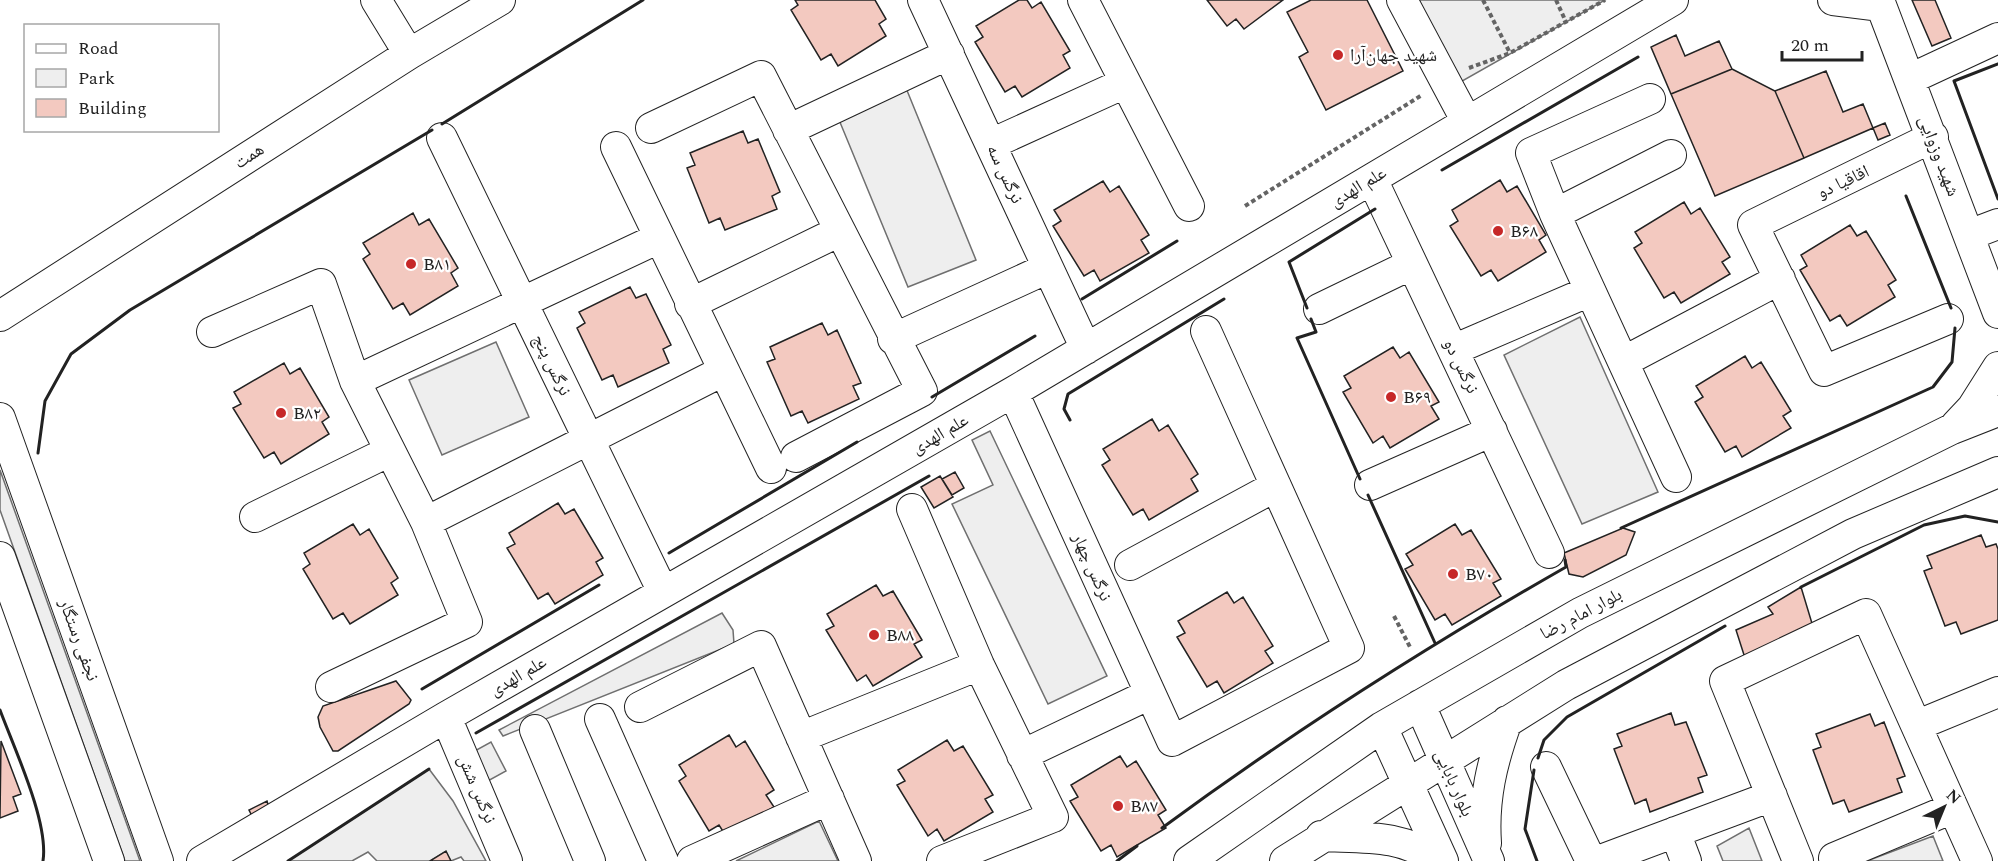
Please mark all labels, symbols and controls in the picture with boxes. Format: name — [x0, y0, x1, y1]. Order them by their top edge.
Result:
legend — [24, 24, 219, 132]
scale bar — [1782, 24, 1862, 62]
text: 20 m — [1791, 32, 1829, 59]
text: Road — [78, 35, 119, 62]
place label: شهید جهان‌آرا — [1350, 42, 1437, 69]
marker: شهید جهان‌آرا — [1331, 48, 1345, 62]
text: Park — [78, 65, 115, 92]
text: Building — [78, 95, 147, 122]
street label: شهید وزوایی — [1911, 112, 1967, 200]
street label: همت — [229, 136, 269, 176]
street label: نرگس سه — [980, 140, 1030, 208]
street label: اقاقیا دو — [1812, 158, 1874, 206]
street label: علم الهدی — [1324, 159, 1392, 215]
place label: B۶۸ — [1510, 218, 1538, 245]
marker: B۶۸ — [1491, 224, 1505, 238]
place label: B۸۱ — [423, 251, 451, 278]
marker: B۸۱ — [404, 257, 418, 271]
street label: نرگس پنج — [525, 329, 579, 401]
street label: نرگس دو — [1436, 334, 1486, 398]
place label: B۶۹ — [1403, 384, 1431, 411]
marker: B۶۹ — [1384, 390, 1398, 404]
place label: B۸۲ — [293, 400, 321, 427]
marker: B۸۲ — [274, 406, 288, 420]
street label: علم الهدی — [906, 407, 974, 461]
street label: نرگس چهار — [1065, 528, 1119, 606]
place label: B۷۰ — [1465, 561, 1493, 588]
marker: B۷۰ — [1446, 567, 1460, 581]
street label: بلوار امام رضا — [1535, 581, 1627, 647]
street label: نجفی رستگار — [51, 594, 106, 685]
place label: B۸۸ — [886, 622, 914, 649]
marker: B۸۸ — [867, 628, 881, 642]
street label: علم الهدی — [484, 649, 552, 703]
street label: بلوار بابایی — [1427, 745, 1481, 821]
street label: نرگس شش — [450, 750, 504, 828]
north arrow — [1914, 777, 1974, 837]
text: N — [1941, 784, 1967, 810]
place label: B۸۷ — [1130, 793, 1158, 820]
marker: B۸۷ — [1111, 799, 1125, 813]

